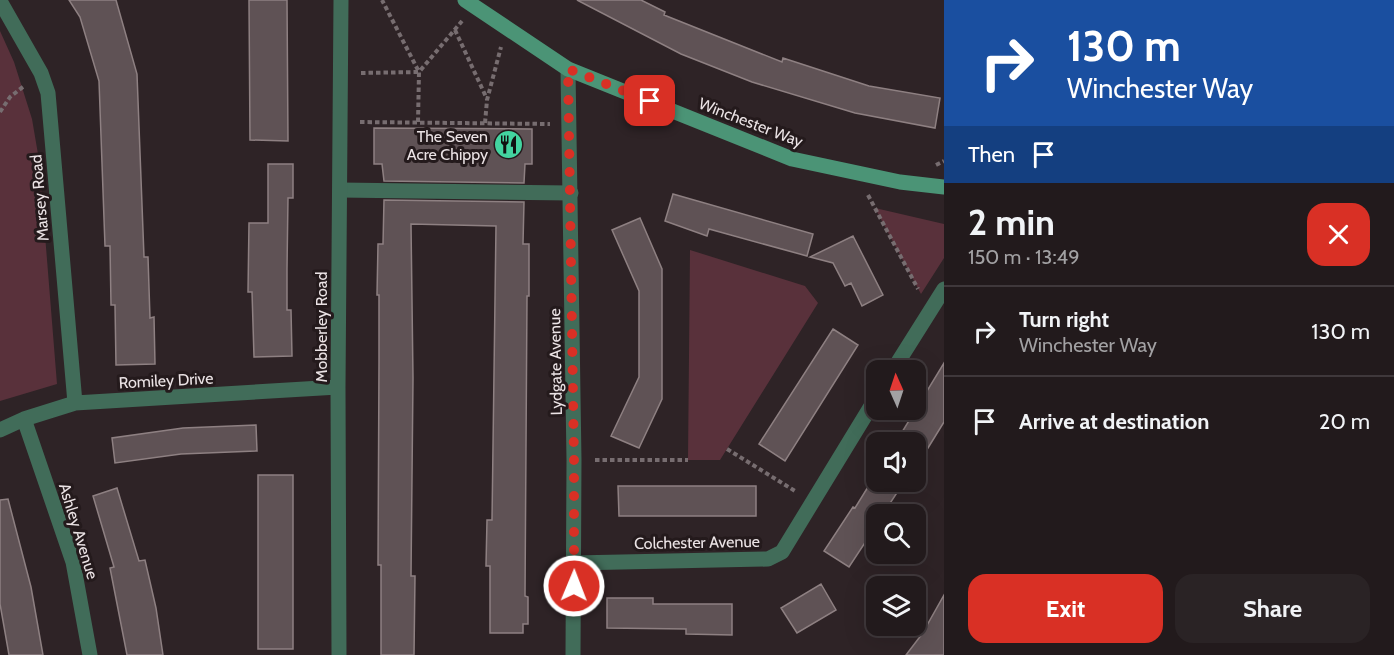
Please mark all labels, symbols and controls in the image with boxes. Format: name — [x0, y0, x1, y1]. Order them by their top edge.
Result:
text: 130 m — [1067, 20, 1181, 72]
icon: right — [968, 24, 1046, 102]
text: Winchester Way — [1067, 72, 1253, 105]
pin — [624, 75, 675, 126]
icon: arrive — [633, 84, 666, 117]
street label: Winchester Way — [696, 94, 806, 151]
place label: The Seven Acre Chippy — [407, 127, 488, 164]
restaurant icon: The Seven Acre Chippy — [493, 129, 525, 161]
icon: arrive — [1027, 138, 1060, 171]
text: Then — [968, 141, 1015, 168]
street label: Marsey Road — [26, 154, 53, 242]
text: 2 min — [968, 200, 1055, 244]
button: close — [1307, 203, 1370, 266]
text: 150 m · 13:49 — [968, 245, 1080, 269]
street label: Mobberley Road — [312, 272, 331, 382]
text: Turn right — [1019, 306, 1109, 333]
street label: Lydgate Avenue — [545, 308, 566, 416]
icon: right — [968, 315, 1001, 348]
text: 130 m — [1311, 318, 1370, 345]
text: Winchester Way — [1019, 333, 1157, 357]
north arrow — [866, 360, 926, 420]
map controls — [866, 360, 926, 636]
street label: Romiley Drive — [118, 369, 214, 392]
icon: arrive — [968, 405, 1001, 438]
text: Arrive at destination — [1019, 408, 1209, 435]
text: 20 m — [1319, 408, 1370, 435]
button: sound — [866, 432, 926, 492]
street label: Ashley Avenue — [55, 481, 102, 581]
button: search — [866, 504, 926, 564]
street label: Colchester Avenue — [634, 532, 760, 553]
position arrow — [542, 554, 606, 618]
button: Exit — [968, 574, 1163, 643]
button: Share — [1175, 574, 1370, 643]
button: layers — [866, 576, 926, 636]

